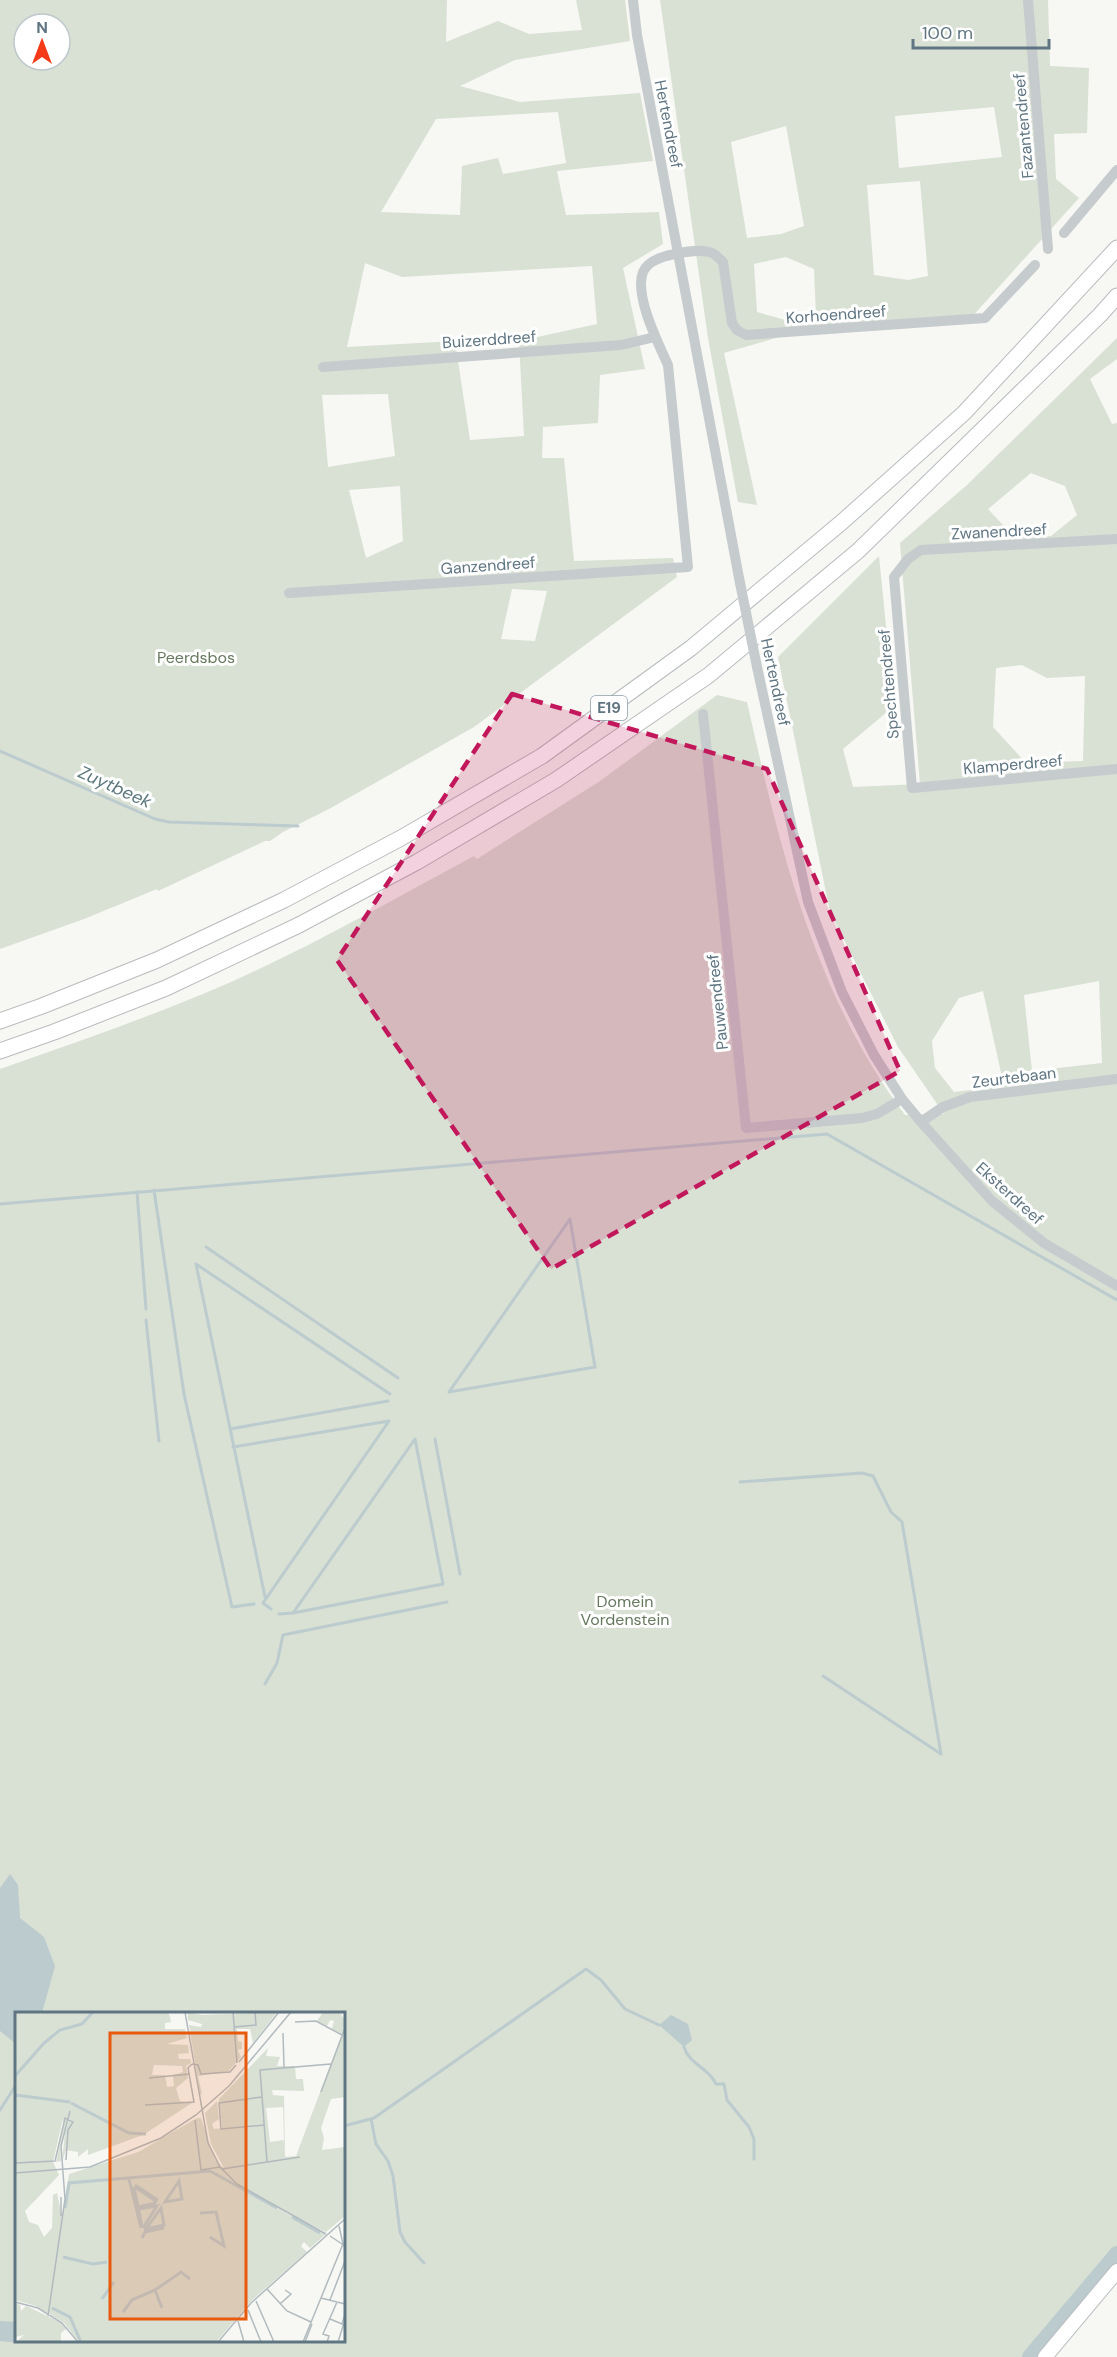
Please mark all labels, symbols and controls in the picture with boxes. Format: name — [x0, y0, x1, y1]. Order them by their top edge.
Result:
north arrow — [12, 12, 72, 72]
scale bar — [913, 12, 1050, 50]
text: N — [36, 17, 48, 38]
text: 100 m — [922, 21, 973, 45]
street label: Fazantendreef — [1008, 72, 1039, 179]
street label: Hertendreef — [650, 78, 687, 170]
street label: Korhoendreef — [785, 301, 887, 328]
street label: Buizerddreef — [441, 326, 537, 353]
street label: Zwanendreef — [951, 519, 1048, 544]
street label: Ganzendreef — [440, 552, 536, 579]
street label: Spechtendreef — [873, 628, 904, 740]
street label: Hertendreef — [756, 636, 795, 728]
park label: Peerdsbos — [157, 647, 235, 668]
road number: E19 — [591, 696, 627, 720]
street label: Klamperdreef — [962, 750, 1064, 779]
water label: Zuytbeek — [74, 760, 156, 814]
street label: Pauwendreef — [702, 953, 733, 1051]
street label: Zeurtebaan — [971, 1062, 1057, 1093]
street label: Eksterdreef — [971, 1157, 1048, 1229]
park label: Domein Vordenstein — [581, 1591, 669, 1630]
inset map — [15, 2012, 345, 2342]

